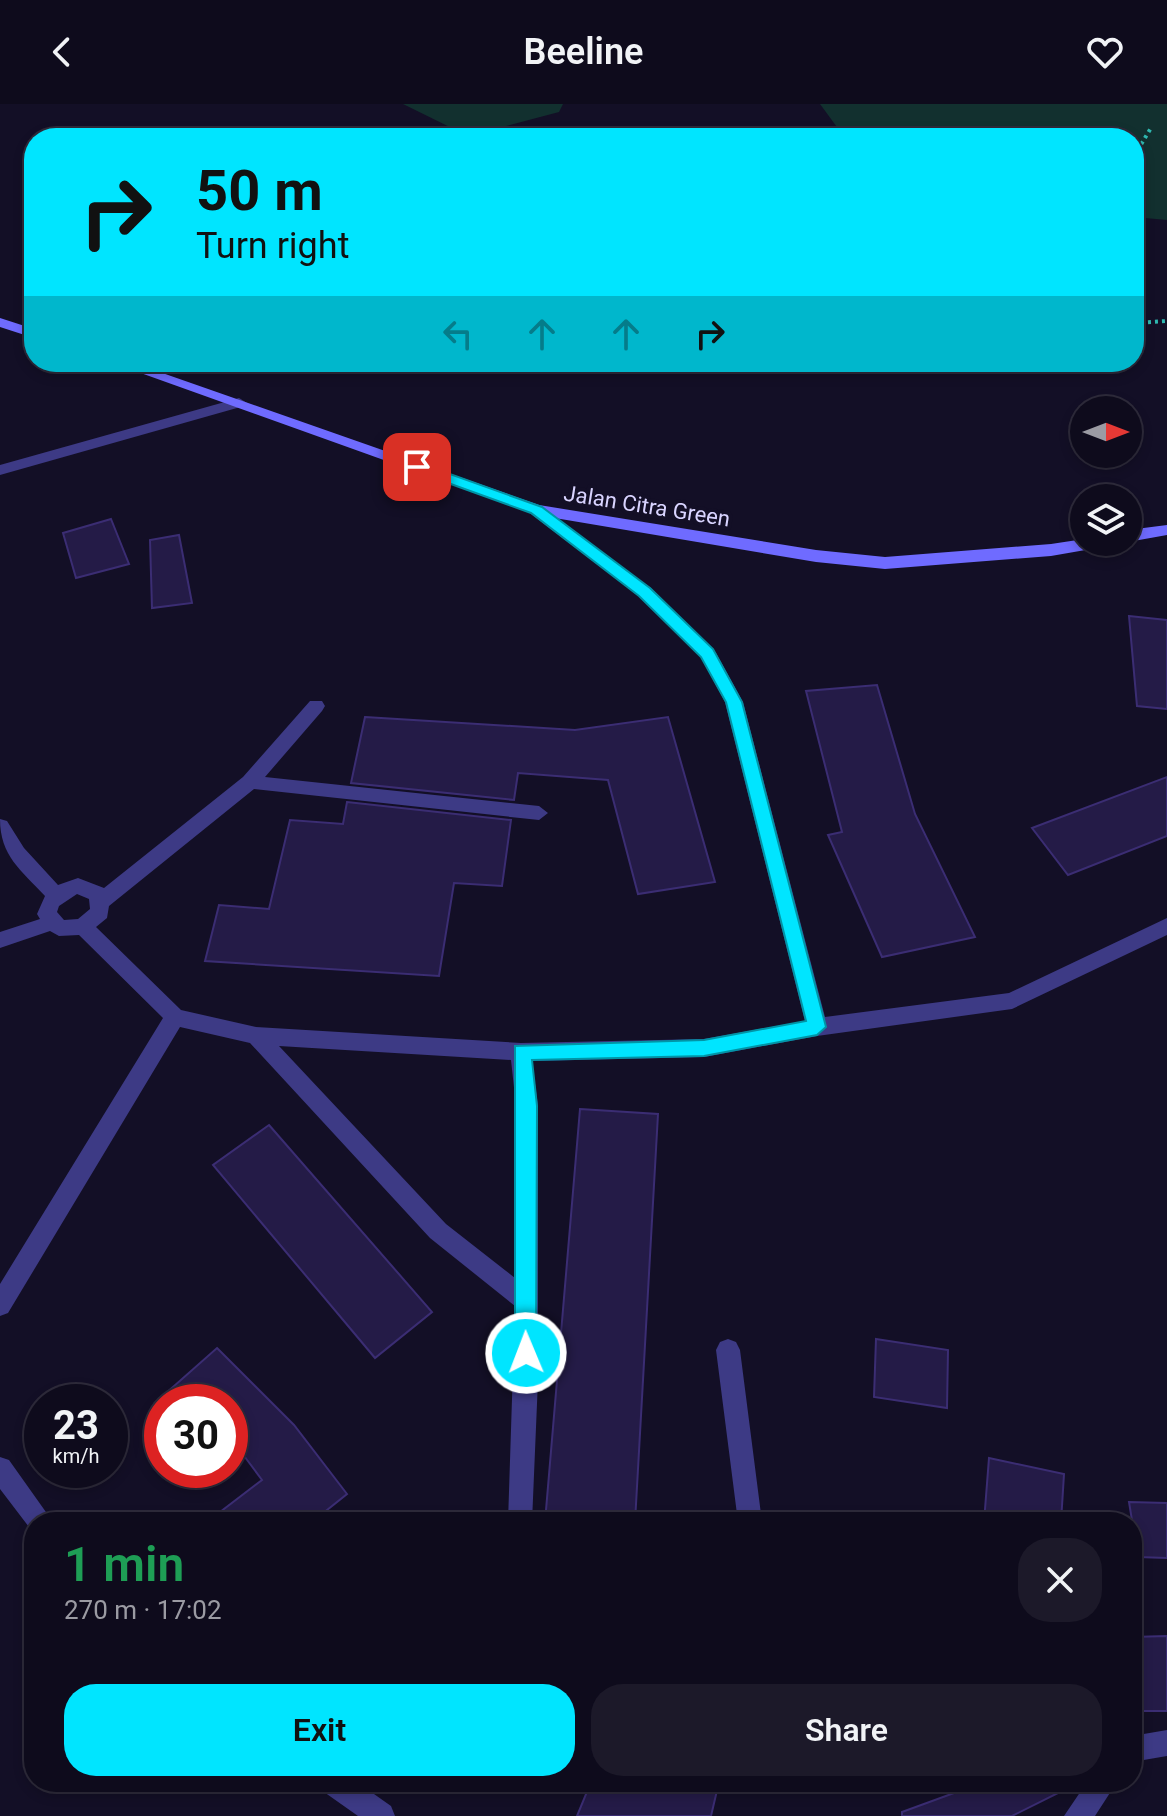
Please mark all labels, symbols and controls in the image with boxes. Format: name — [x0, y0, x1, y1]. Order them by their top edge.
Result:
icon: back — [40, 30, 84, 74]
icon: heart — [1083, 30, 1127, 74]
text: Beeline — [524, 31, 643, 73]
text: 50 m — [196, 158, 323, 224]
icon: right — [64, 160, 168, 264]
text: Turn right — [196, 225, 349, 267]
icon: left — [436, 312, 480, 356]
icon: ahead — [520, 312, 564, 356]
icon: ahead — [604, 312, 648, 356]
icon: right — [688, 312, 732, 356]
north arrow — [1070, 396, 1142, 468]
map controls — [1070, 396, 1142, 556]
pin — [383, 433, 451, 501]
icon: arrive — [395, 445, 439, 489]
street label: Jalan Citra Green — [562, 481, 732, 531]
button: layers — [1070, 484, 1142, 556]
position arrow — [484, 1311, 568, 1395]
speed limit sign: 30 — [144, 1384, 248, 1488]
text: 23 — [53, 1402, 99, 1449]
text: km/h — [53, 1444, 99, 1468]
text: 1 min — [64, 1536, 184, 1593]
button: close — [1018, 1538, 1102, 1622]
text: 270 m · 17:02 — [64, 1595, 222, 1625]
button: Exit — [64, 1684, 575, 1776]
button: Share — [591, 1684, 1102, 1776]

